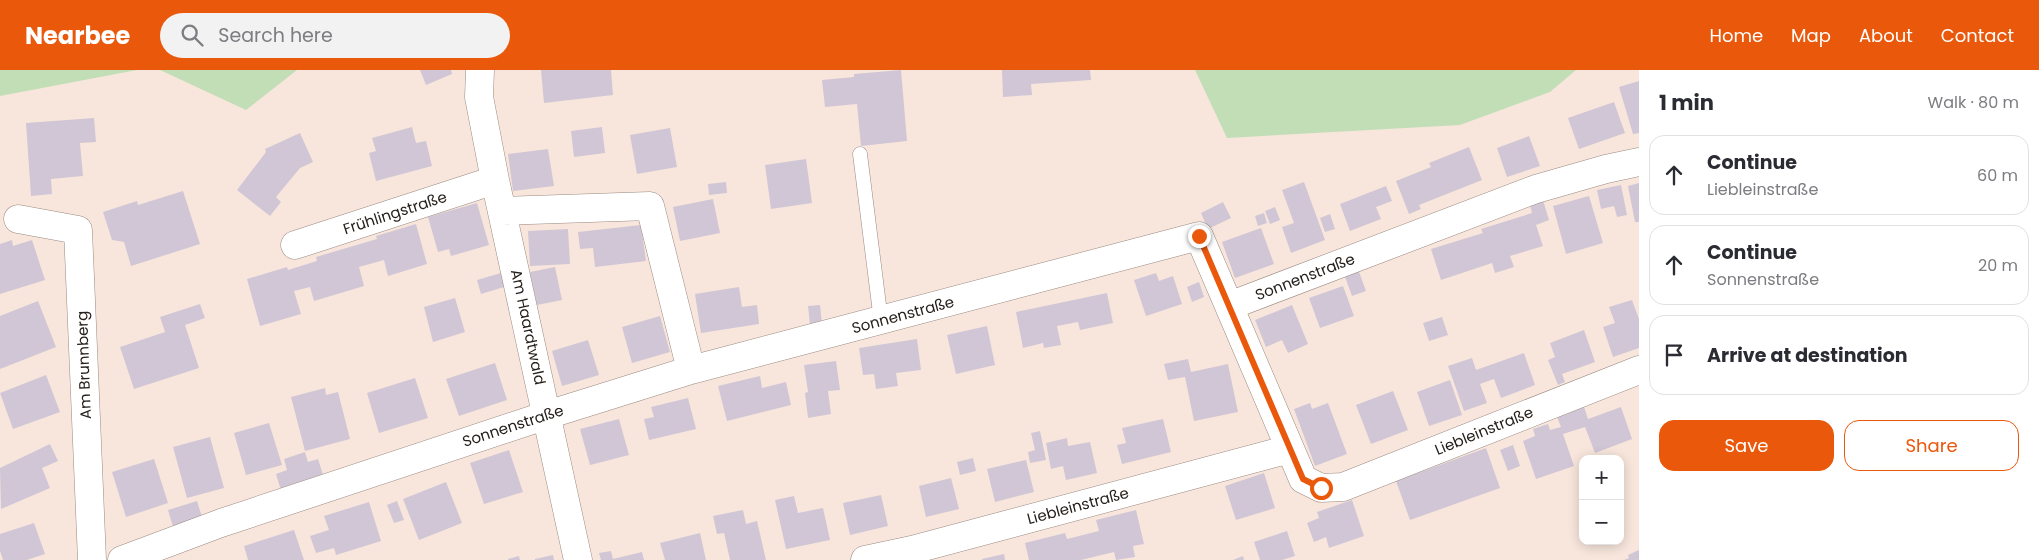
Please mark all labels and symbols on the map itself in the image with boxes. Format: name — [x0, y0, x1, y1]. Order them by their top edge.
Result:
street label: Frühlingstraße — [340, 186, 449, 239]
route end — [1188, 225, 1211, 248]
street label: Sonnenstraße — [1252, 248, 1358, 305]
street label: Am Haardtwald — [506, 267, 551, 387]
street label: Sonnenstraße — [849, 291, 956, 338]
street label: Am Brunnberg — [71, 311, 96, 420]
street label: Sonnenstraße — [460, 399, 566, 452]
street label: Liebleinstraße — [1431, 401, 1536, 460]
route start — [1310, 477, 1333, 500]
street label: Liebleinstraße — [1025, 482, 1131, 529]

